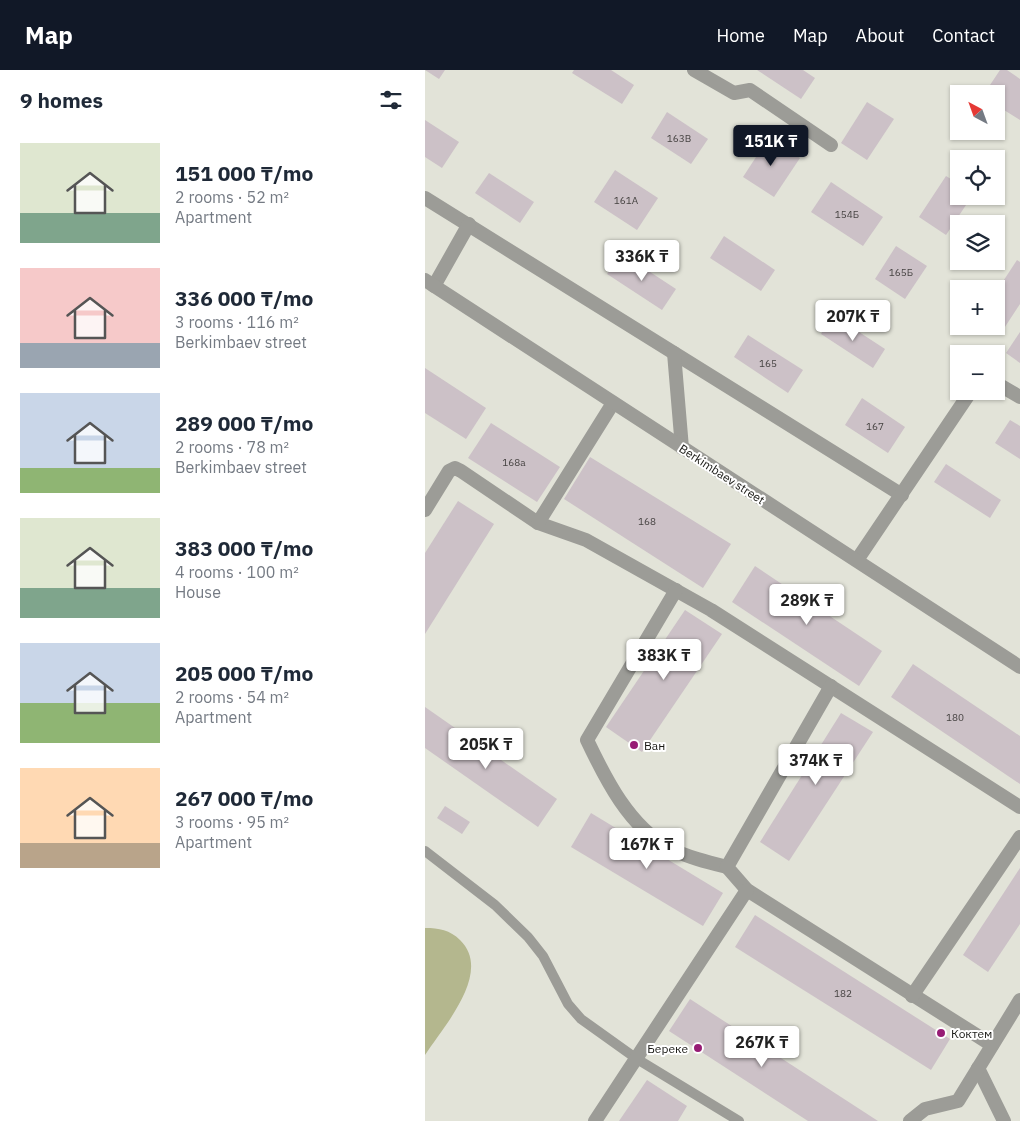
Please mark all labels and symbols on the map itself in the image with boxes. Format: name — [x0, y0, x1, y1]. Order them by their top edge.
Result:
north arrow — [950, 85, 1005, 140]
pin: 151K ₸ — [730, 124, 812, 167]
house number: 163В — [667, 132, 691, 145]
house number: 161А — [614, 194, 639, 207]
house number: 154Б — [835, 208, 859, 221]
pin: 336K ₸ — [601, 240, 683, 282]
house number: 165Б — [889, 266, 913, 279]
pin: 207K ₸ — [812, 300, 894, 342]
house number: 165 — [759, 357, 777, 370]
house number: 167 — [866, 420, 884, 433]
street label: Berkimbaev street — [676, 441, 768, 507]
house number: 168а — [502, 456, 526, 469]
house number: 168 — [638, 515, 656, 528]
pin: 289K ₸ — [766, 584, 848, 626]
pin: 383K ₸ — [623, 638, 705, 681]
house number: 180 — [946, 711, 964, 724]
pin: 205K ₸ — [445, 728, 527, 770]
place label: Ван — [644, 738, 665, 753]
marker: Ван — [628, 739, 640, 751]
pin: 374K ₸ — [775, 744, 857, 786]
pin: 167K ₸ — [606, 828, 688, 870]
house number: 182 — [834, 987, 852, 1000]
pin: 267K ₸ — [721, 1026, 803, 1068]
place label: Коктем — [951, 1026, 992, 1041]
marker: Коктем — [935, 1027, 947, 1039]
place label: Береке — [647, 1041, 688, 1056]
marker: Береке — [692, 1042, 704, 1054]

